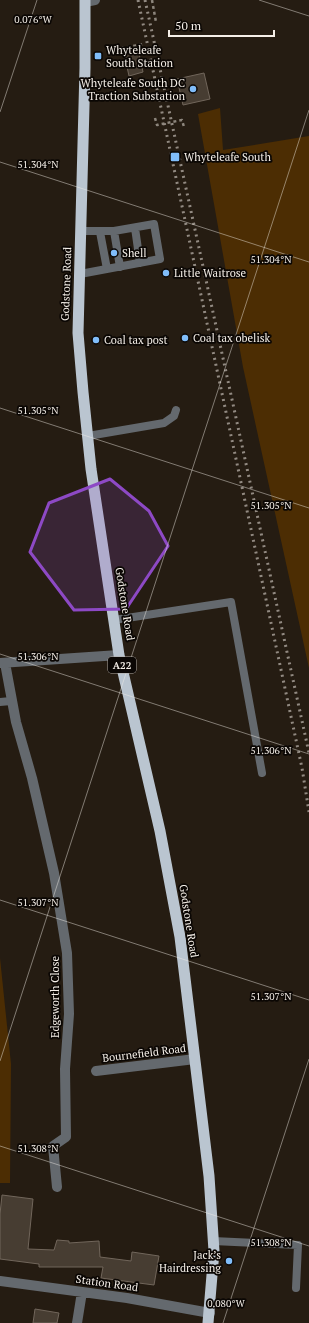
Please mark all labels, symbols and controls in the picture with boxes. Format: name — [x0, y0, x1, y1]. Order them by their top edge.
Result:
scale bar — [169, 12, 274, 38]
text: 0.076°W — [14, 13, 52, 26]
text: 50 m — [175, 18, 202, 33]
place label: Whyteleafe South Station — [106, 43, 174, 70]
marker: Whyteleafe South Station — [93, 51, 103, 61]
place label: Whyteleafe South DC Traction Substation — [81, 76, 185, 103]
marker: Whyteleafe South DC Traction Substation — [188, 84, 198, 94]
place label: Whyteleafe South — [184, 150, 271, 164]
marker: Whyteleafe South — [169, 151, 181, 163]
text: 51.304°N — [18, 158, 59, 171]
place label: Shell — [122, 246, 147, 260]
street label: Godstone Road — [58, 247, 74, 321]
marker: Shell — [109, 248, 119, 258]
text: 51.304°N — [251, 253, 292, 266]
place label: Little Waitrose — [174, 266, 247, 280]
marker: Little Waitrose — [161, 268, 171, 278]
place label: Coal tax obelisk — [193, 331, 270, 345]
place label: Coal tax post — [104, 333, 168, 347]
marker: Coal tax obelisk — [180, 333, 190, 343]
marker: Coal tax post — [91, 335, 101, 345]
text: 51.305°N — [18, 404, 59, 417]
text: 51.305°N — [251, 499, 292, 512]
street label: Godstone Road — [112, 566, 138, 642]
text: 51.306°N — [18, 650, 59, 663]
road number: A22 — [108, 657, 136, 673]
text: 51.306°N — [251, 744, 292, 757]
street label: Godstone Road — [176, 883, 202, 959]
text: 51.307°N — [18, 896, 59, 909]
street label: Edgeworth Close — [48, 956, 62, 1038]
text: 51.307°N — [251, 990, 292, 1003]
street label: Bournefield Road — [101, 1041, 187, 1065]
text: 51.308°N — [18, 1142, 59, 1155]
text: 51.308°N — [251, 1236, 292, 1249]
place label: Jack’s Hairdressing — [159, 1248, 221, 1275]
marker: Jack’s Hairdressing — [224, 1256, 234, 1266]
street label: Station Road — [75, 1272, 139, 1294]
text: 0.080°W — [207, 1297, 245, 1310]

